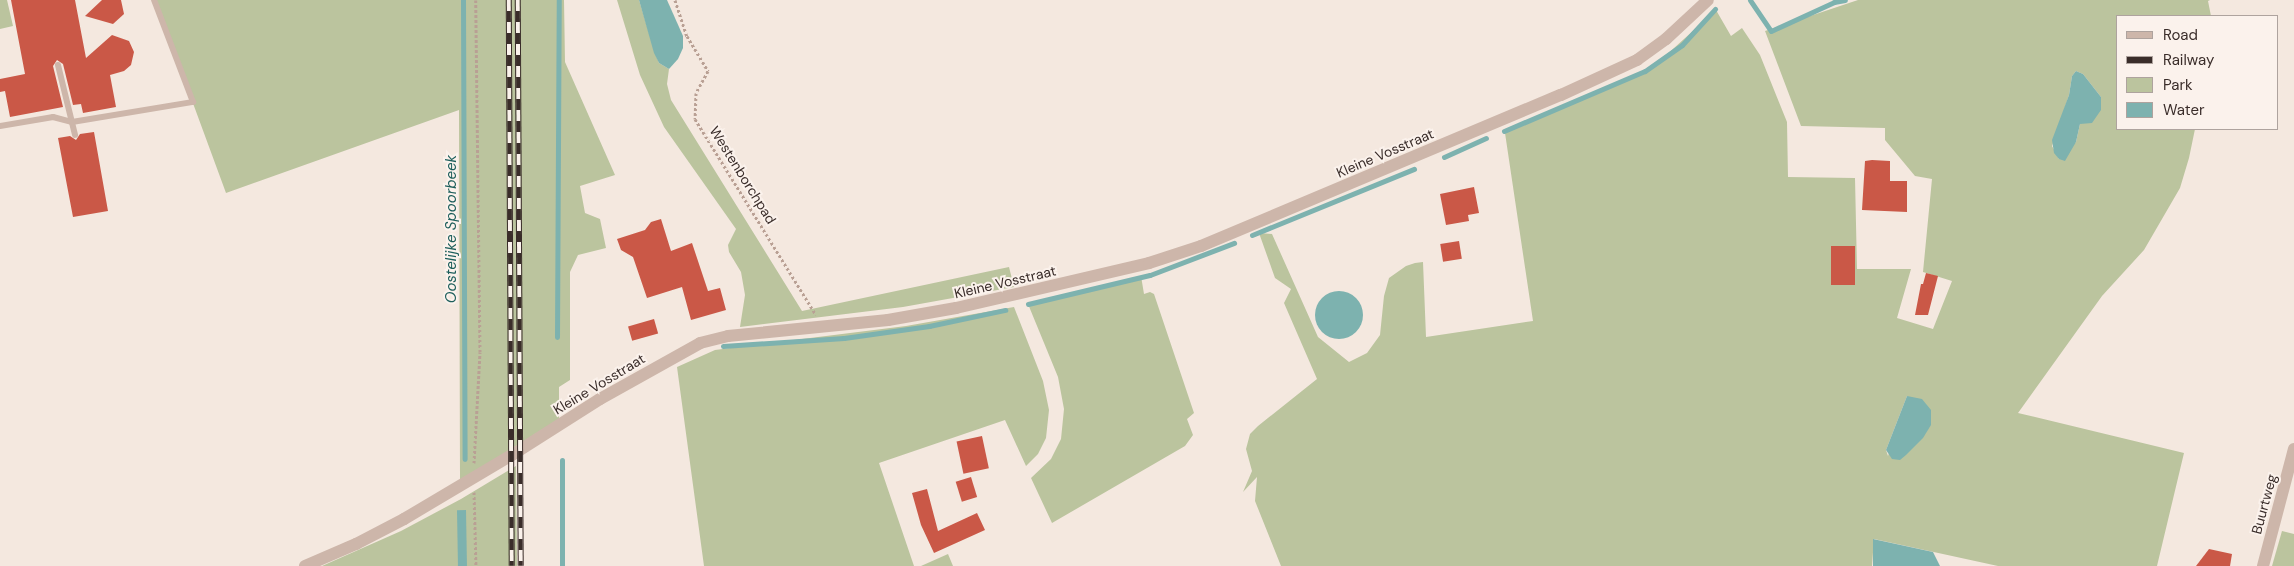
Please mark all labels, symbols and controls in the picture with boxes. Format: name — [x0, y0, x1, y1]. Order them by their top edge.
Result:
legend — [2116, 15, 2279, 130]
text: Road — [2163, 25, 2198, 45]
text: Railway — [2163, 50, 2214, 70]
text: Park — [2163, 75, 2193, 95]
text: Water — [2163, 100, 2204, 120]
street label: Westenborchpad — [706, 123, 780, 227]
street label: Kleine Vosstraat — [1334, 125, 1436, 181]
water label: Oostelijke Spoorbeek — [443, 155, 461, 303]
street label: Kleine Vosstraat — [952, 262, 1058, 302]
street label: Kleine Vosstraat — [550, 350, 648, 418]
street label: Buurtweg — [2248, 472, 2280, 536]

